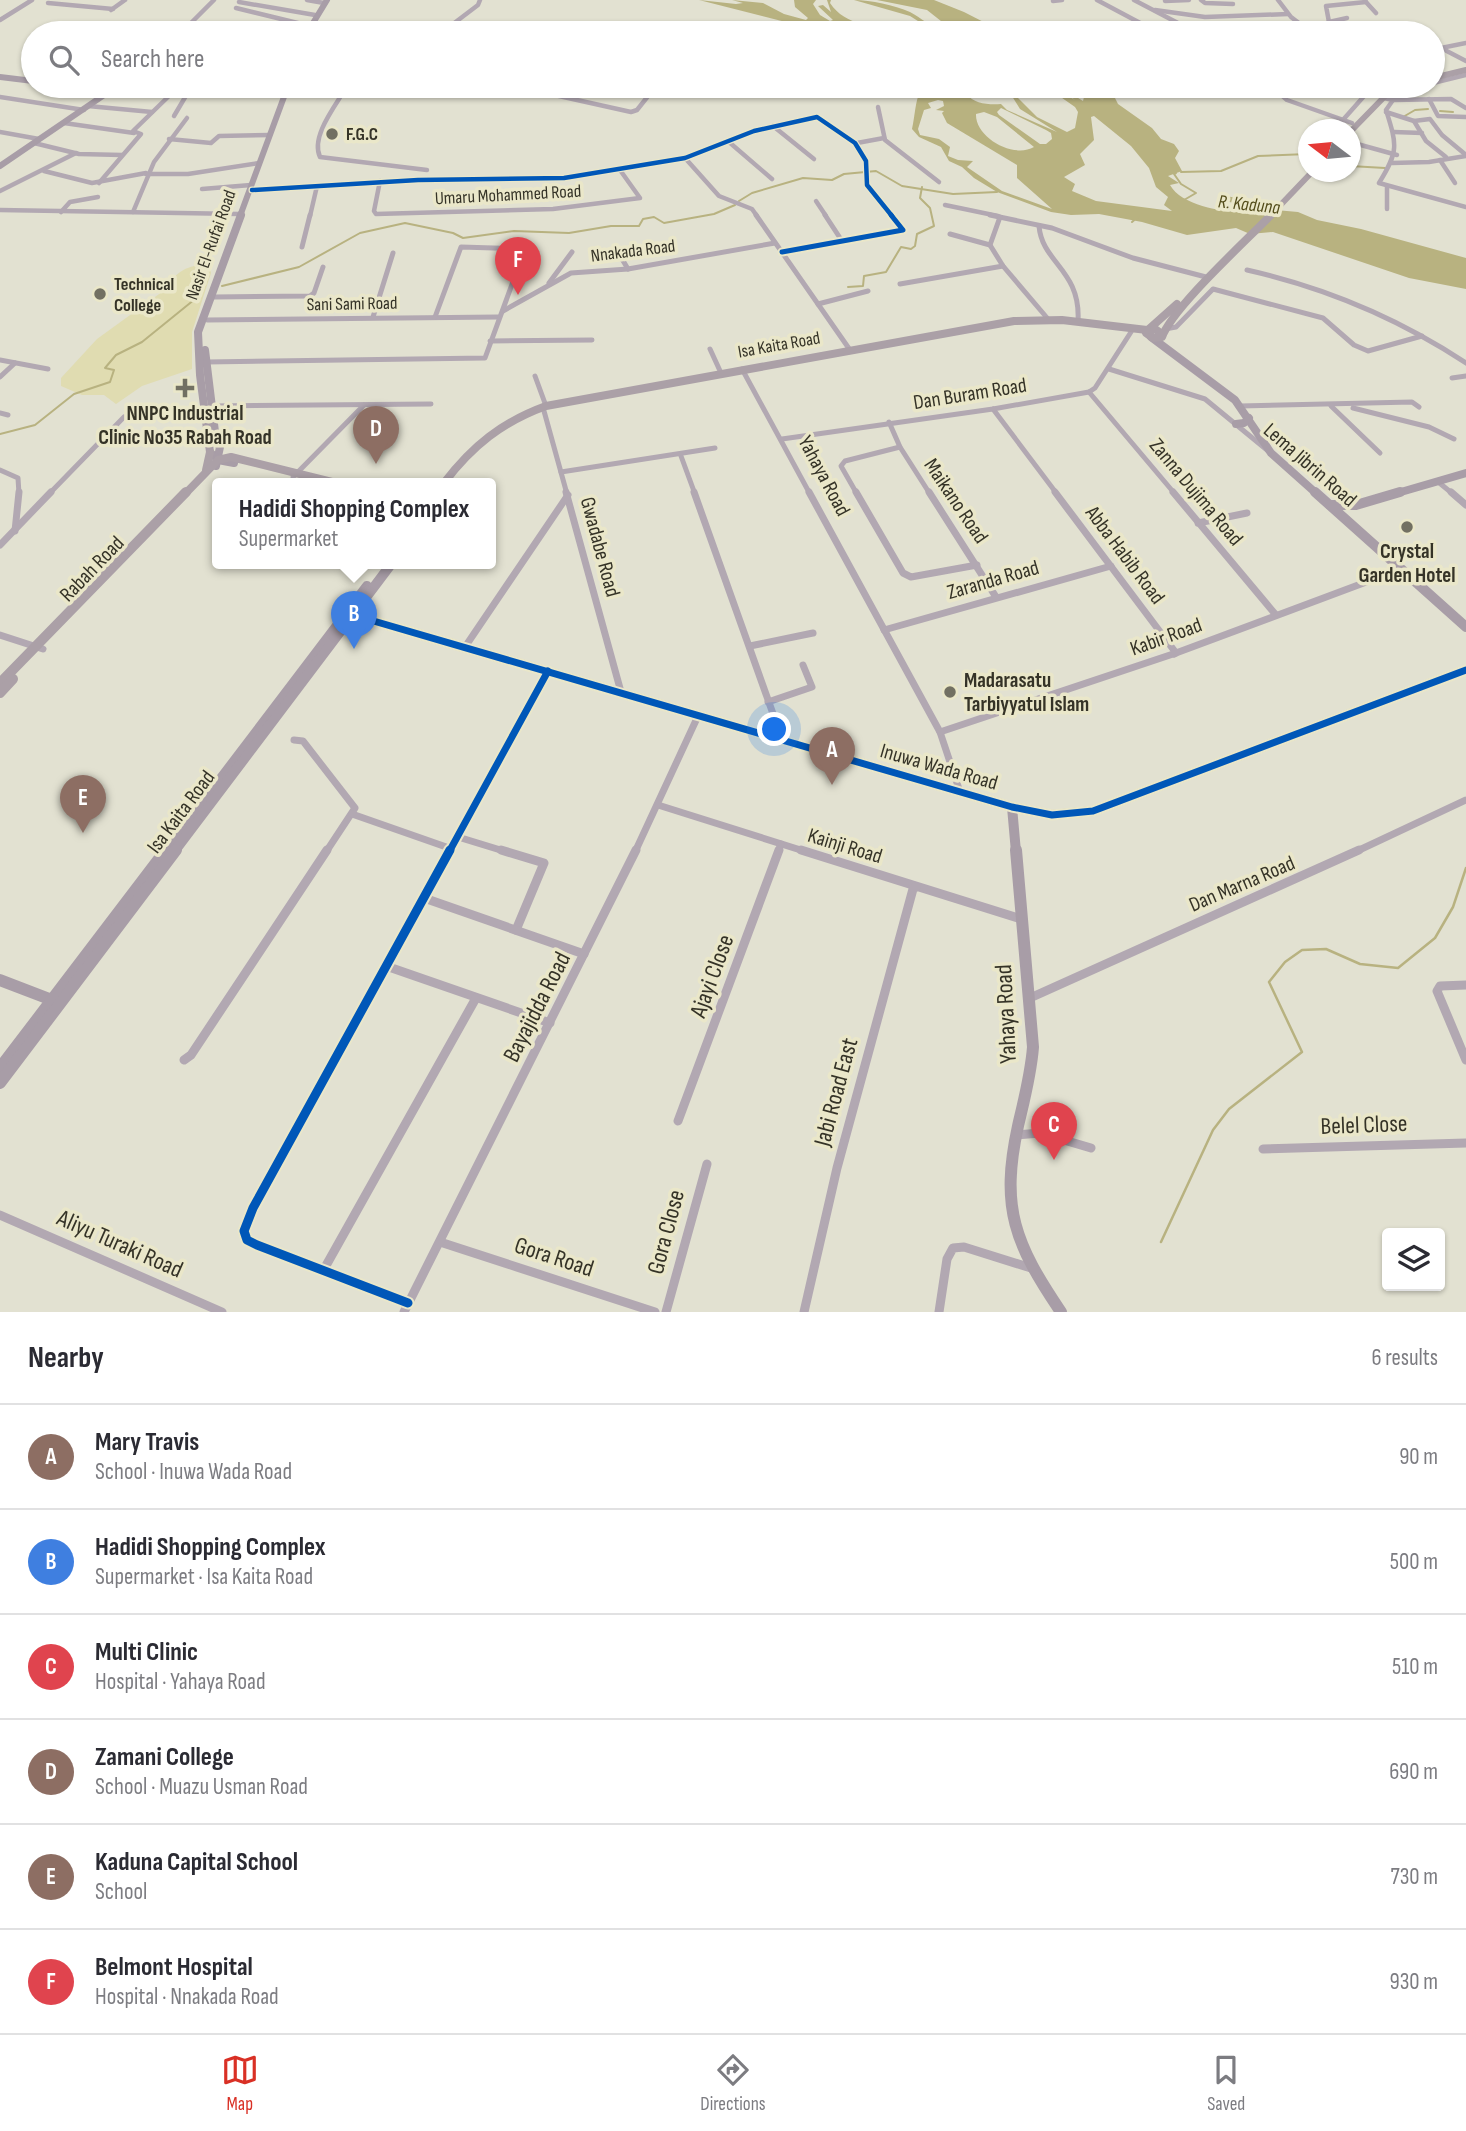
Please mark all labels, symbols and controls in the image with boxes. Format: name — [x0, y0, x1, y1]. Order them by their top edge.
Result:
search box — [21, 21, 1445, 98]
icon: search — [45, 41, 83, 79]
text: Search here — [101, 44, 204, 75]
north arrow — [1298, 119, 1361, 182]
place label: F.G.C — [346, 124, 378, 145]
marker: F.G.C — [324, 126, 340, 142]
street label: Umaru Mohammed Road — [434, 181, 582, 209]
street label: Nasir El-Rufai Road — [181, 187, 241, 303]
water label: R. Kaduna — [1217, 190, 1281, 220]
street label: Nnakada Road — [590, 235, 676, 267]
pin: F — [495, 237, 541, 295]
place label: Technical College — [114, 274, 174, 316]
marker: Technical College — [92, 286, 108, 302]
street label: Sani Sami Road — [306, 293, 398, 315]
street label: Isa Kaita Road — [736, 327, 822, 363]
street label: Dan Buram Road — [912, 373, 1028, 415]
marker: NNPC Industrial Clinic No35 Rabah Road — [175, 378, 195, 398]
place label: NNPC Industrial Clinic No35 Rabah Road — [98, 401, 272, 450]
pin: D — [353, 406, 399, 464]
street label: Lema Jibrin Road — [1258, 418, 1362, 512]
street label: Yahaya Road — [793, 432, 855, 520]
street label: Zanna Dujima Road — [1144, 433, 1248, 551]
street label: Maikano Road — [919, 454, 993, 548]
popup — [212, 478, 496, 569]
text: Hadidi Shopping Complex — [239, 494, 469, 525]
street label: Gwadabe Road — [575, 494, 625, 600]
street label: Abba Habib Road — [1079, 500, 1170, 609]
marker: Crystal Garden Hotel — [1399, 519, 1415, 535]
text: Supermarket — [239, 525, 338, 553]
street label: Rabah Road — [55, 531, 129, 607]
place label: Crystal Garden Hotel — [1359, 539, 1455, 588]
street label: Zaranda Road — [944, 555, 1042, 605]
pin: B — [331, 591, 377, 649]
street label: Kabir Road — [1127, 613, 1205, 661]
place label: Madarasatu Tarbiyyatul Islam — [964, 668, 1089, 717]
marker: Madarasatu Tarbiyyatul Islam — [942, 684, 958, 700]
your location — [757, 712, 791, 746]
pin: A — [809, 727, 855, 785]
street label: Inuwa Wada Road — [877, 738, 1001, 796]
street label: Isa Kaita Road — [142, 766, 220, 858]
pin: E — [60, 775, 106, 833]
street label: Kainji Road — [805, 823, 885, 869]
street label: Dan Marna Road — [1185, 850, 1299, 918]
street label: Ajayi Close — [683, 931, 740, 1022]
street label: Bayajidda Road — [497, 947, 577, 1067]
street label: Yahaya Road — [989, 964, 1023, 1064]
street label: Jabi Road East — [807, 1035, 864, 1150]
pin: C — [1031, 1102, 1077, 1160]
street label: Belel Close — [1320, 1109, 1408, 1141]
street label: Gora Close — [641, 1187, 691, 1277]
street label: Aliyu Turaki Road — [52, 1203, 187, 1285]
map controls — [1382, 1228, 1445, 1291]
button: layers — [1382, 1228, 1445, 1291]
street label: Gora Road — [511, 1231, 597, 1283]
text: Nearby — [28, 1340, 104, 1376]
text: 6 results — [1372, 1344, 1438, 1372]
text: Mary Travis — [95, 1427, 199, 1458]
text: A — [46, 1443, 56, 1471]
text: 90 m — [1399, 1443, 1438, 1471]
text: School · Inuwa Wada Road — [95, 1458, 292, 1486]
text: Hadidi Shopping Complex — [95, 1532, 326, 1563]
text: B — [46, 1548, 56, 1576]
text: 500 m — [1390, 1548, 1438, 1576]
text: Supermarket · Isa Kaita Road — [95, 1563, 313, 1591]
text: Multi Clinic — [95, 1637, 198, 1668]
text: C — [45, 1653, 57, 1681]
text: 510 m — [1392, 1653, 1438, 1681]
text: Hospital · Yahaya Road — [95, 1668, 266, 1696]
text: Zamani College — [95, 1742, 234, 1773]
text: D — [45, 1758, 57, 1786]
text: 690 m — [1389, 1758, 1438, 1786]
text: School · Muazu Usman Road — [95, 1773, 308, 1801]
text: Kaduna Capital School — [95, 1847, 298, 1878]
text: E — [46, 1863, 56, 1891]
text: 730 m — [1390, 1863, 1438, 1891]
text: School — [95, 1878, 147, 1906]
text: Belmont Hospital — [95, 1952, 253, 1983]
text: F — [46, 1968, 56, 1996]
text: 930 m — [1389, 1968, 1438, 1996]
text: Hospital · Nnakada Road — [95, 1983, 279, 2011]
tab: Map — [221, 2051, 259, 2116]
tab: Directions — [700, 2051, 766, 2116]
tab: Saved — [1207, 2051, 1245, 2116]

